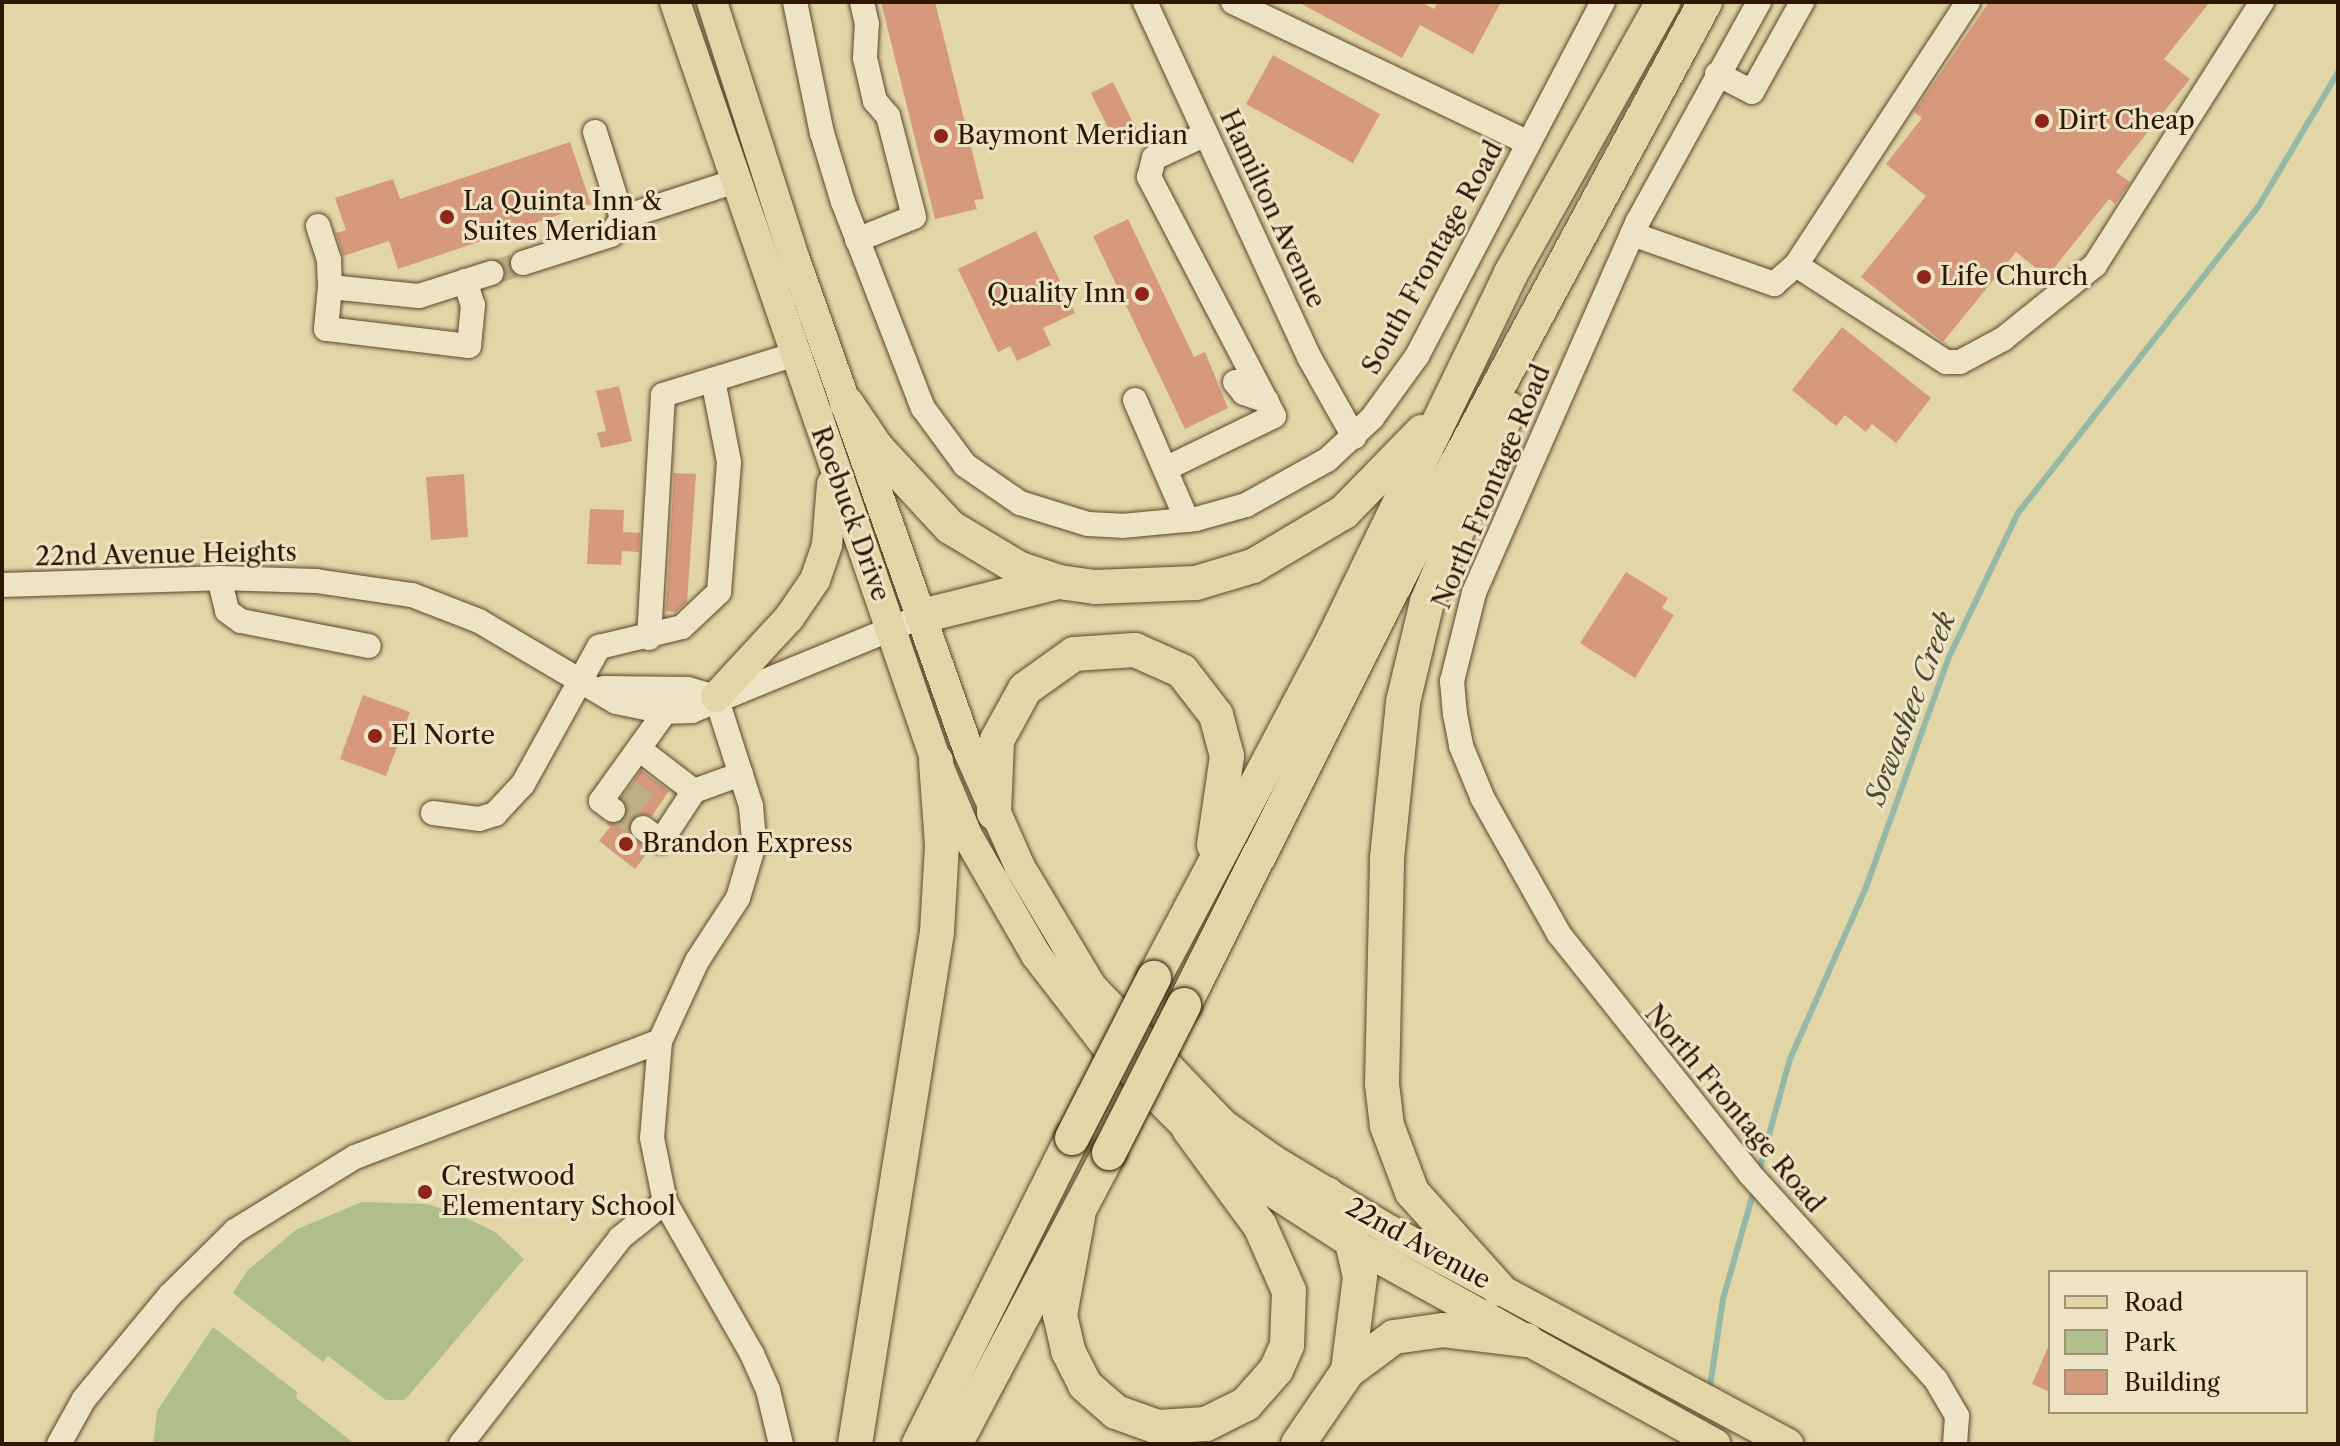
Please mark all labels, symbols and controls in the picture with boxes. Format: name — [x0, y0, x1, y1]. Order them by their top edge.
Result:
street label: Hamilton Avenue — [1212, 104, 1332, 314]
place label: Dirt Cheap — [2058, 105, 2195, 137]
marker: Dirt Cheap — [2033, 112, 2051, 130]
place label: Baymont Meridian — [957, 120, 1188, 152]
marker: Baymont Meridian — [932, 127, 950, 145]
street label: South Frontage Road — [1356, 136, 1510, 380]
place label: La Quinta Inn & Suites Meridian — [463, 186, 663, 248]
marker: La Quinta Inn & Suites Meridian — [438, 208, 456, 226]
place label: Life Church — [1940, 261, 2088, 293]
marker: Life Church — [1915, 268, 1933, 286]
place label: Quality Inn — [986, 278, 1126, 310]
marker: Quality Inn — [1133, 285, 1151, 303]
street label: North Frontage Road — [1426, 360, 1558, 614]
street label: Roebuck Drive — [804, 422, 896, 606]
street label: 22nd Avenue Heights — [34, 537, 298, 573]
water label: Sowashee Creek — [1858, 607, 1962, 809]
place label: El Norte — [391, 720, 495, 752]
marker: El Norte — [366, 727, 384, 745]
place label: Brandon Express — [642, 828, 853, 860]
marker: Brandon Express — [617, 835, 635, 853]
street label: North Frontage Road — [1638, 999, 1830, 1219]
place label: Crestwood Elementary School — [441, 1161, 677, 1222]
marker: Crestwood Elementary School — [416, 1183, 434, 1201]
street label: 22nd Avenue — [1340, 1191, 1496, 1297]
legend — [2048, 1270, 2308, 1414]
text: Road — [2124, 1288, 2183, 1317]
text: Park — [2124, 1328, 2176, 1357]
text: Building — [2124, 1368, 2220, 1397]

